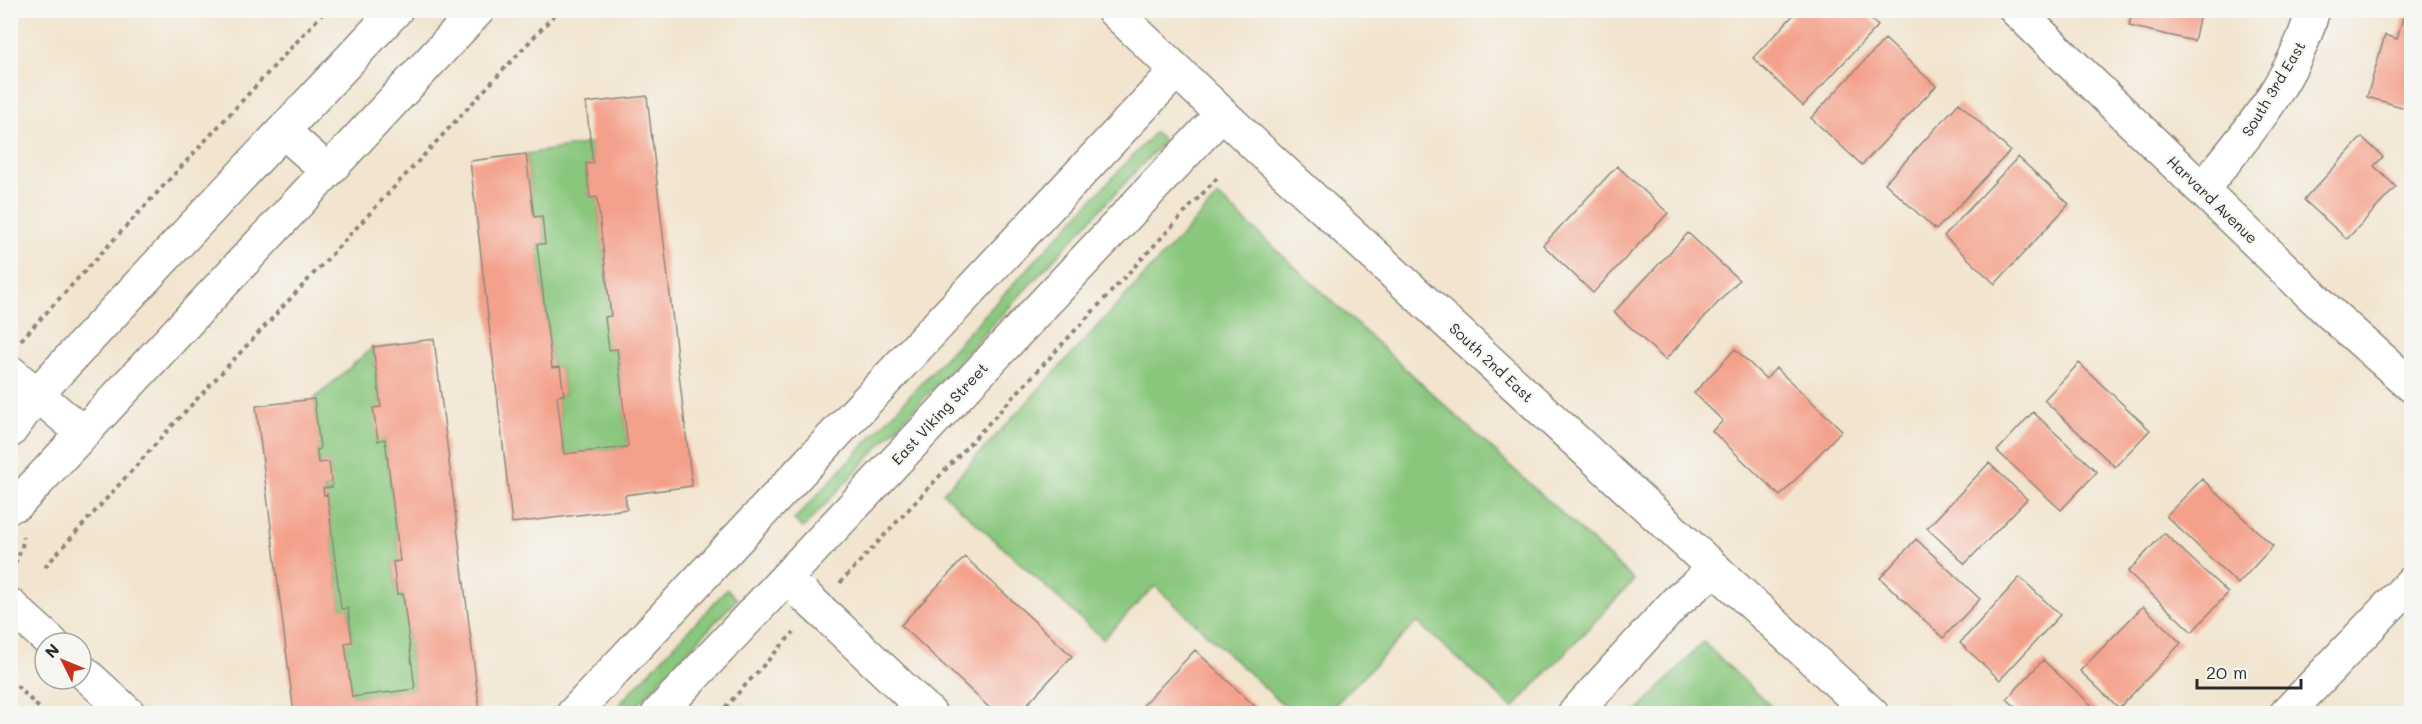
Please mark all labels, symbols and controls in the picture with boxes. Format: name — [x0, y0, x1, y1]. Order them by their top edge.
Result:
street label: South 3rd East — [2237, 37, 2309, 140]
street label: Harvard Avenue — [2163, 151, 2262, 248]
street label: South 2nd East — [1445, 318, 1538, 406]
street label: East Viking Street — [887, 358, 992, 469]
north arrow — [33, 631, 93, 691]
text: N — [40, 639, 63, 662]
scale bar — [2197, 652, 2300, 690]
text: 20 m — [2206, 660, 2247, 684]

